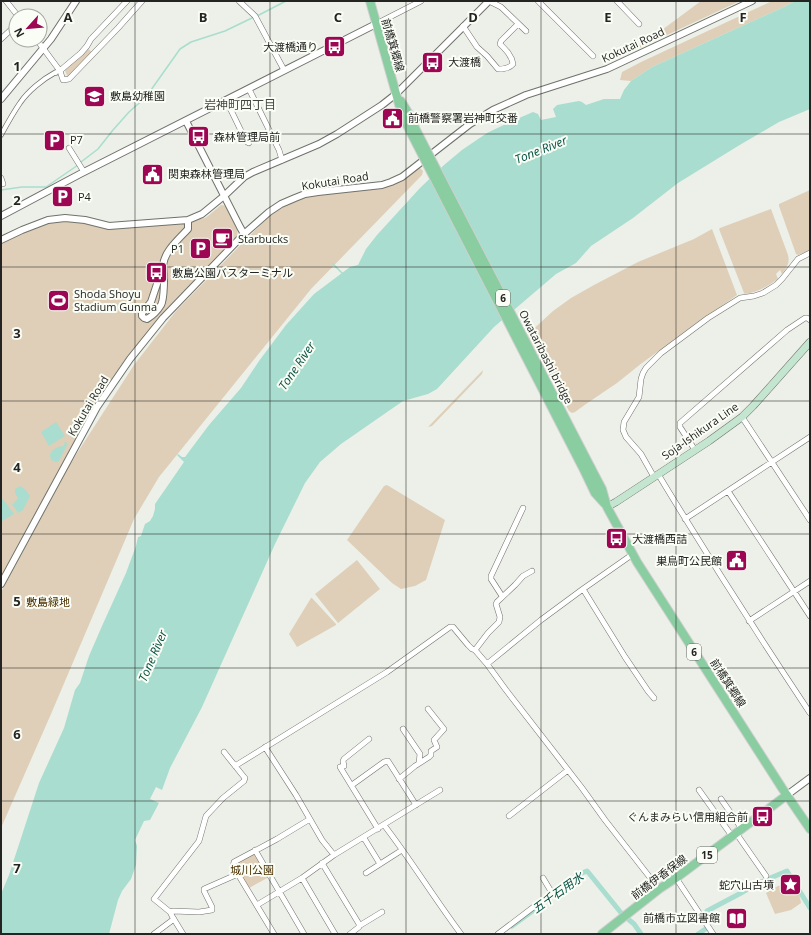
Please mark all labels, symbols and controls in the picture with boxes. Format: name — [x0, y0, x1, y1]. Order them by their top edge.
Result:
north arrow — [8, 8, 48, 48]
text: A — [64, 8, 73, 26]
text: B — [199, 8, 208, 26]
text: C — [334, 8, 342, 26]
text: D — [468, 8, 478, 26]
text: E — [604, 8, 612, 26]
text: F — [739, 8, 747, 26]
street label: 前橋箕郷線 — [379, 16, 408, 73]
street label: Kokutai Road — [599, 23, 667, 66]
text: N — [10, 25, 27, 40]
bus stop icon: 大渡橋通り — [321, 34, 347, 60]
place label: 大渡橋通り — [263, 39, 318, 54]
bus stop icon: 大渡橋 — [420, 49, 446, 75]
place label: 大渡橋 — [448, 54, 481, 69]
text: 1 — [13, 57, 21, 75]
school or university icon: 敷島幼稚園 — [82, 83, 108, 109]
place label: 敷島幼稚園 — [110, 88, 165, 103]
district label: 岩神町四丁目 — [204, 96, 276, 113]
public building icon: 前橋警察署岩神町交番 — [379, 105, 405, 131]
place label: 前橋警察署岩神町交番 — [408, 110, 518, 125]
bus stop icon: 森林管理局前 — [186, 124, 212, 150]
parking icon: P7 — [42, 127, 68, 153]
place label: 森林管理局前 — [214, 129, 280, 144]
water label: Tone River — [512, 131, 571, 168]
place label: P7 — [70, 132, 83, 147]
public building icon: 関東森林管理局 — [140, 161, 166, 187]
place label: 関東森林管理局 — [168, 166, 245, 181]
street label: Kokutai Road — [300, 168, 370, 193]
parking icon: P4 — [49, 184, 75, 210]
place label: P4 — [78, 189, 92, 204]
text: 2 — [13, 191, 21, 209]
cafe icon: Starbucks — [210, 226, 236, 252]
place label: Starbucks — [238, 231, 288, 246]
parking icon: P1 — [187, 236, 213, 262]
place label: P1 — [171, 241, 184, 256]
bus stop icon: 敷島公園バスターミナル — [143, 260, 169, 286]
place label: 敷島公園バスターミナル — [172, 265, 293, 280]
place label: Shoda Shoyu Stadium Gunma — [74, 286, 157, 314]
sports icon: Shoda Shoyu Stadium Gunma — [46, 287, 72, 313]
road number: 6 — [496, 290, 510, 306]
street label: Owataribashi bridge — [516, 307, 577, 406]
text: 3 — [13, 324, 21, 342]
water label: Tone River — [274, 337, 320, 393]
street label: Kokutai Road — [64, 373, 111, 439]
street label: Soja-Ishikura Line — [658, 399, 741, 463]
text: 4 — [13, 458, 21, 476]
bus stop icon: 大渡橋西詰 — [603, 526, 629, 552]
place label: 大渡橋西詰 — [632, 531, 687, 546]
public building icon: 巣鳥町公民館 — [724, 548, 750, 574]
place label: 巣鳥町公民館 — [656, 553, 722, 568]
text: 5 — [13, 592, 21, 610]
park label: 敷島緑地 — [26, 594, 70, 609]
water label: Tone River — [134, 626, 172, 684]
road number: 6 — [687, 644, 701, 660]
street label: 前橋箕郷線 — [707, 656, 750, 710]
text: 6 — [13, 725, 21, 743]
bus stop icon: ぐんまみらい信用組合前 — [750, 804, 776, 830]
place label: ぐんまみらい信用組合前 — [627, 809, 748, 824]
road number: 15 — [697, 847, 717, 863]
street label: 前橋伊香保線 — [628, 851, 690, 902]
text: 7 — [13, 859, 21, 877]
park label: 城川公園 — [230, 862, 274, 877]
water label: 五千石用水 — [528, 867, 589, 917]
place icon: 蛇穴山古墳 — [777, 872, 803, 898]
place label: 蛇穴山古墳 — [719, 877, 774, 892]
library icon: 前橋市立図書館 — [723, 905, 749, 931]
place label: 前橋市立図書館 — [643, 910, 720, 925]

